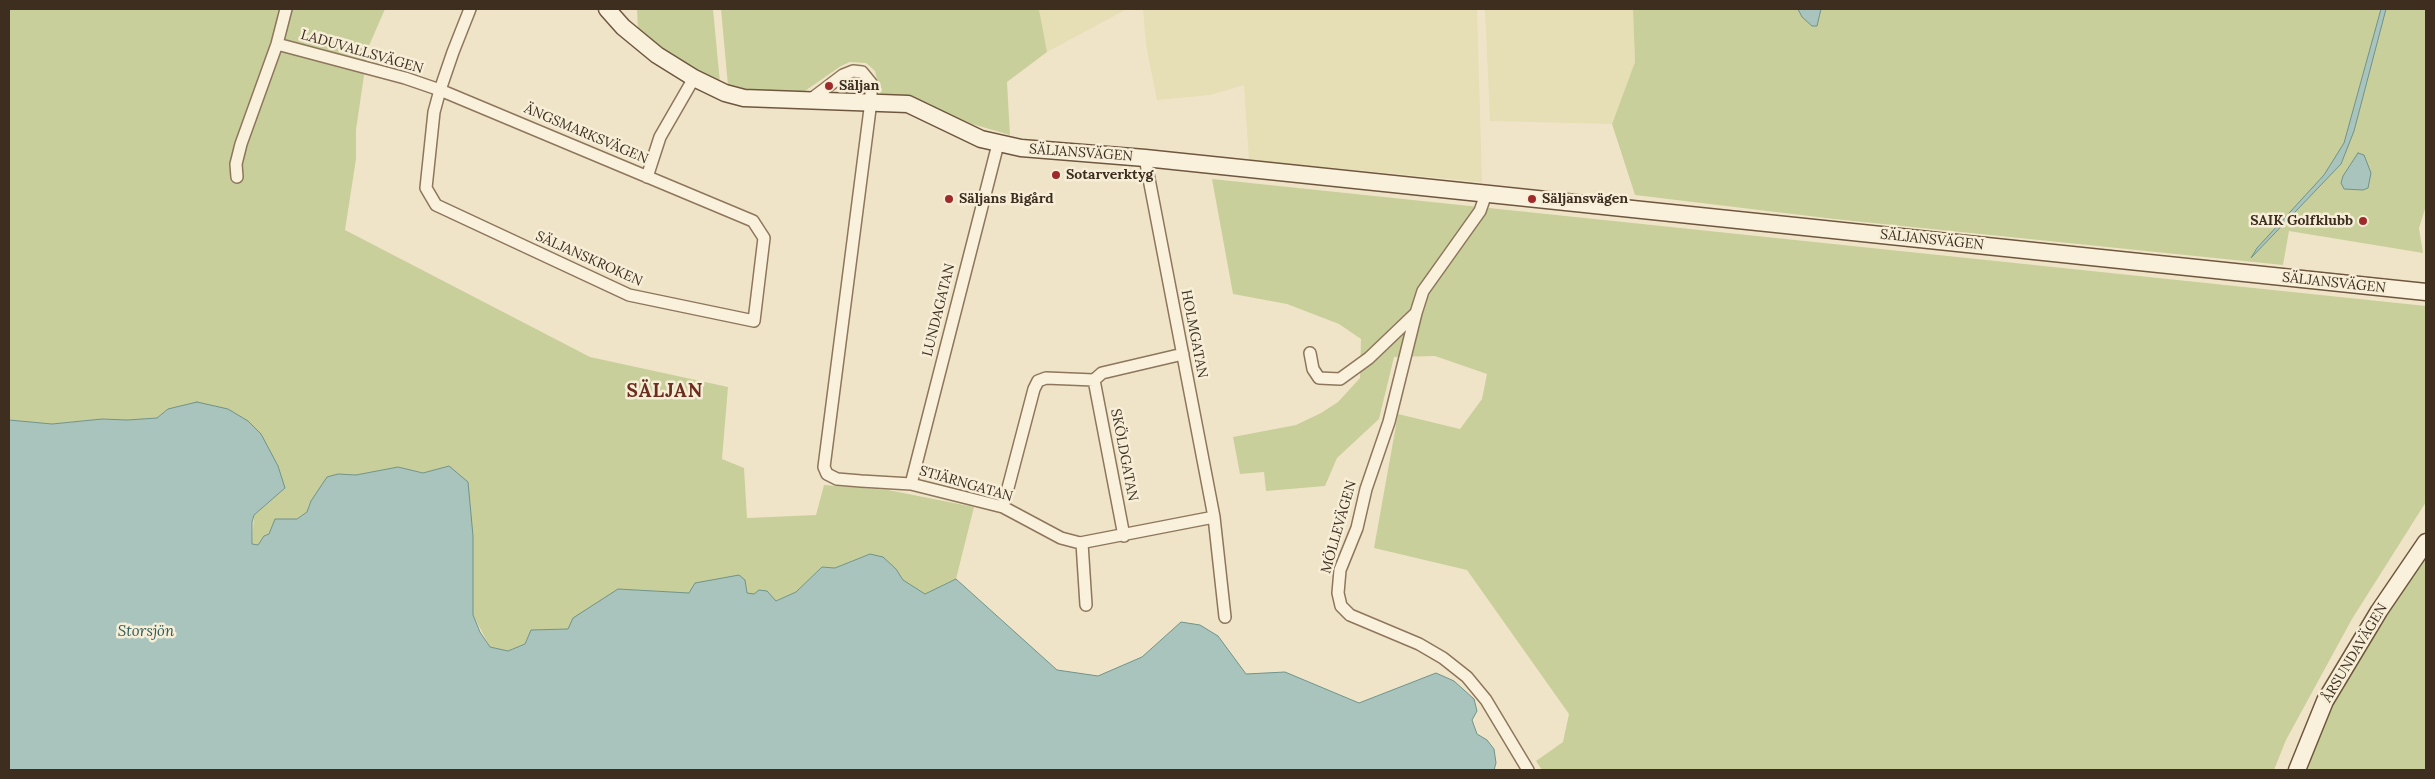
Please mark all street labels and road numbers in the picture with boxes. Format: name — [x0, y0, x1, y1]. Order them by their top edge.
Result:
street label: LADUVALLSVÄGEN — [299, 26, 425, 78]
street label: ÄNGSMARKSVÄGEN — [521, 100, 651, 168]
street label: SÄLJANSVÄGEN — [1028, 141, 1134, 165]
street label: SÄLJANSVÄGEN — [1879, 226, 1985, 254]
street label: SÄLJANSKROKEN — [533, 228, 645, 290]
street label: LUNDAGATAN — [919, 262, 959, 358]
street label: SÄLJANSVÄGEN — [2281, 269, 2387, 297]
street label: HOLMGATAN — [1177, 288, 1211, 380]
street label: SKÖLDGATAN — [1107, 407, 1141, 503]
street label: STJÄRNGATAN — [917, 463, 1015, 505]
street label: MÖLLEVÄGEN — [1318, 479, 1360, 575]
street label: ÅRSUNDAVÄGEN — [2319, 601, 2391, 705]

